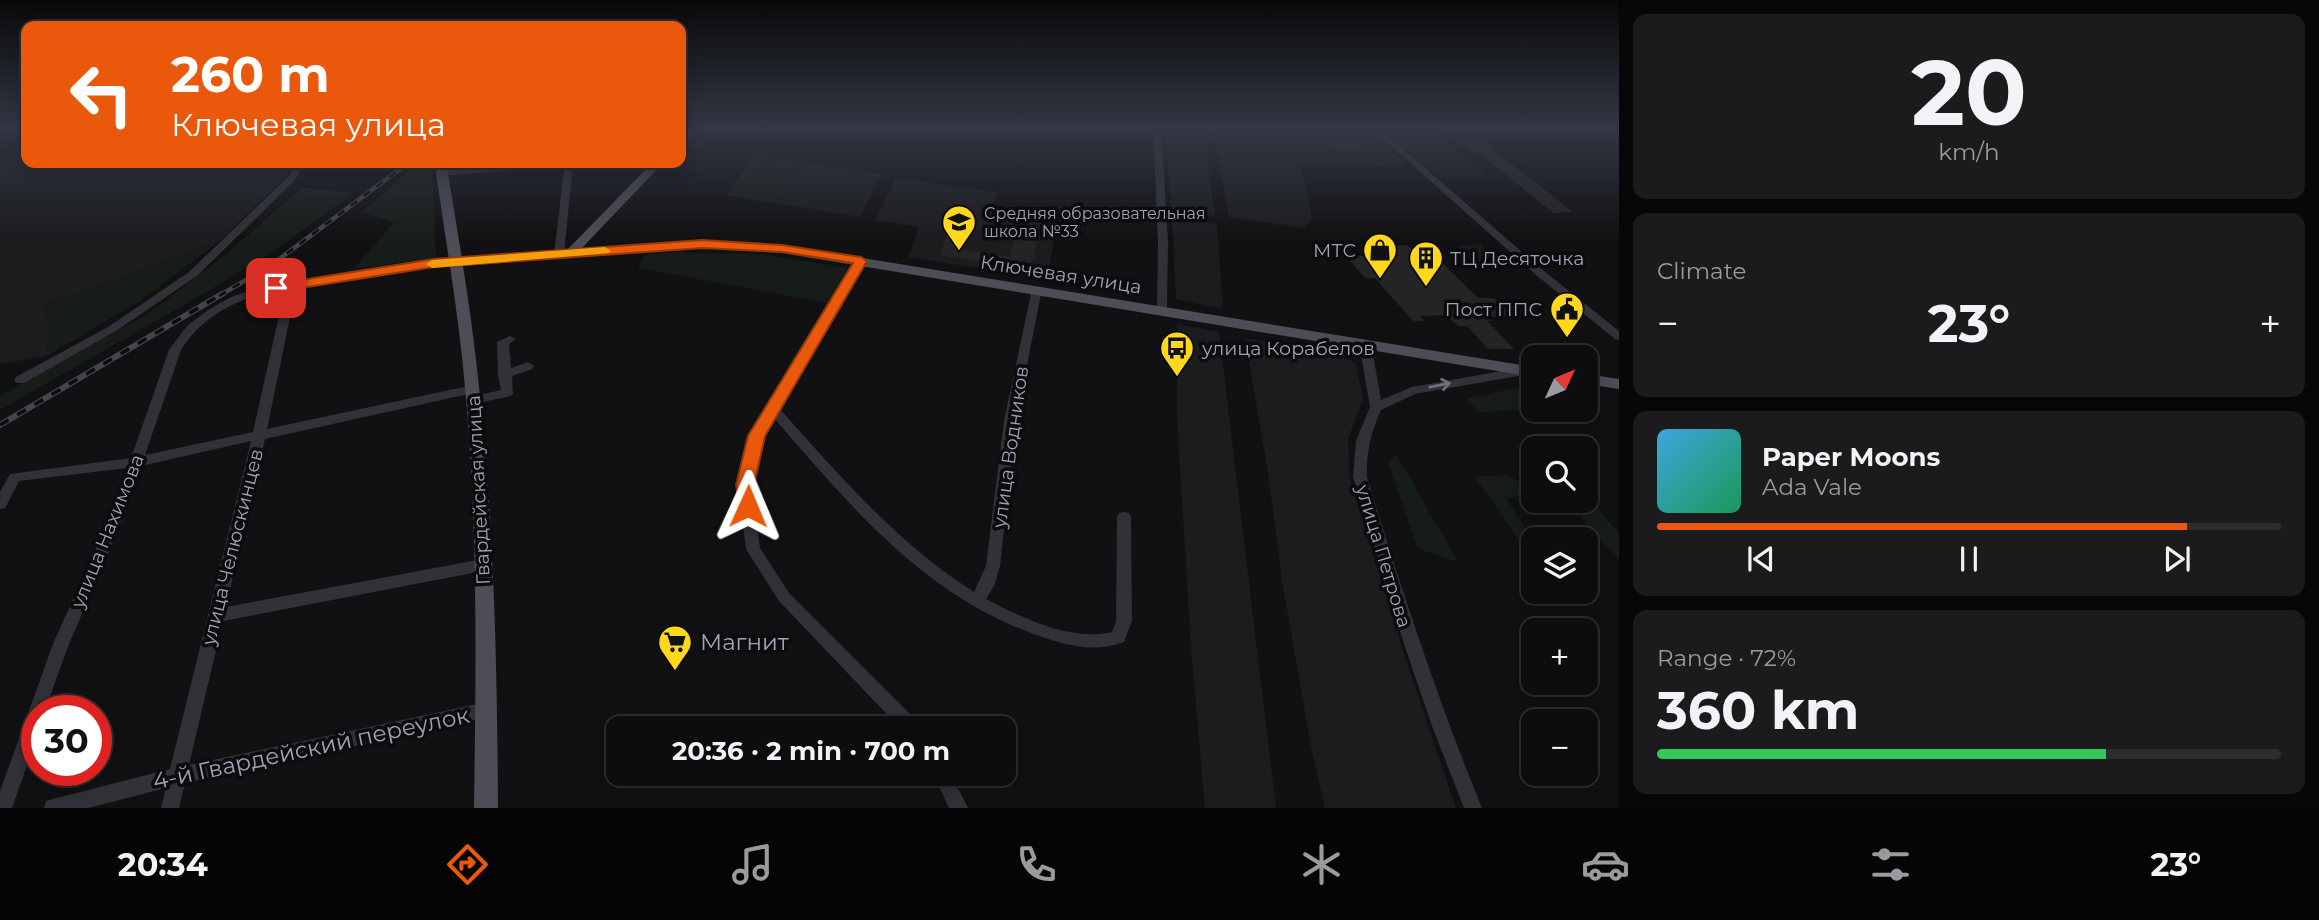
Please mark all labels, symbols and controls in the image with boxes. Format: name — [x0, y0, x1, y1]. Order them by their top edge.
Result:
text: 20 — [1911, 37, 2027, 148]
text: 260 m — [171, 45, 330, 104]
icon: left — [56, 49, 147, 140]
text: Ключевая улица — [171, 105, 446, 144]
text: km/h — [1938, 138, 2000, 166]
school or university icon: Средняя образовательная школа №33 — [940, 203, 978, 252]
place label: Средняя образовательная школа №33 — [984, 204, 1206, 241]
shop icon: МТС — [1361, 231, 1399, 280]
place label: МТС — [1313, 239, 1356, 262]
building icon: ТЦ Десяточка — [1407, 239, 1445, 288]
place label: ТЦ Десяточка — [1450, 247, 1584, 270]
street label: Ключевая улица — [979, 250, 1143, 299]
text: Climate — [1657, 257, 1746, 285]
pin — [246, 258, 306, 318]
icon: arrive — [257, 269, 295, 307]
public building icon: Пост ППС — [1548, 290, 1586, 339]
text: 23° — [1928, 292, 2010, 355]
place label: Пост ППС — [1445, 298, 1542, 321]
text: − — [1657, 300, 1679, 347]
text: + — [2259, 300, 2281, 347]
bus stop icon: улица Корабелов — [1158, 329, 1196, 378]
place label: улица Корабелов — [1201, 337, 1375, 360]
north arrow — [1521, 345, 1598, 422]
map controls — [1521, 345, 1598, 786]
street label: улица Водников — [988, 365, 1033, 530]
one-way arrow — [1428, 377, 1451, 391]
street label: Гвардейская улица — [462, 395, 495, 585]
button: search — [1521, 436, 1598, 513]
text: Paper Moons — [1762, 441, 1940, 473]
street label: улица Челюскинцев — [197, 446, 268, 649]
street label: улица Нахимова — [66, 451, 149, 612]
position arrow — [711, 469, 785, 543]
text: Ada Vale — [1762, 473, 1862, 501]
street label: улица Петрова — [1351, 481, 1416, 630]
button: layers — [1521, 527, 1598, 604]
icon: previous — [1742, 540, 1780, 578]
icon: pause — [1950, 540, 1988, 578]
icon: next — [2158, 540, 2196, 578]
button: + — [1521, 618, 1598, 695]
supermarket icon: Магнит — [656, 623, 694, 672]
place label: Магнит — [700, 628, 789, 656]
text: Range · 72% — [1657, 644, 1796, 672]
text: 360 km — [1657, 679, 1859, 742]
speed limit sign: 30 — [21, 695, 112, 786]
street label: 4-й Гвардейский переулок — [150, 701, 472, 795]
button: − — [1521, 709, 1598, 786]
text: 20:36 · 2 min · 700 m — [672, 735, 950, 767]
icon: directions — [443, 840, 492, 889]
icon: music — [728, 840, 777, 889]
icon: phone — [1012, 840, 1061, 889]
icon: climate — [1297, 840, 1346, 889]
icon: car — [1581, 840, 1630, 889]
icon: filters — [1866, 840, 1915, 889]
text: 20:34 — [118, 845, 208, 884]
text: 23° — [2150, 845, 2201, 884]

